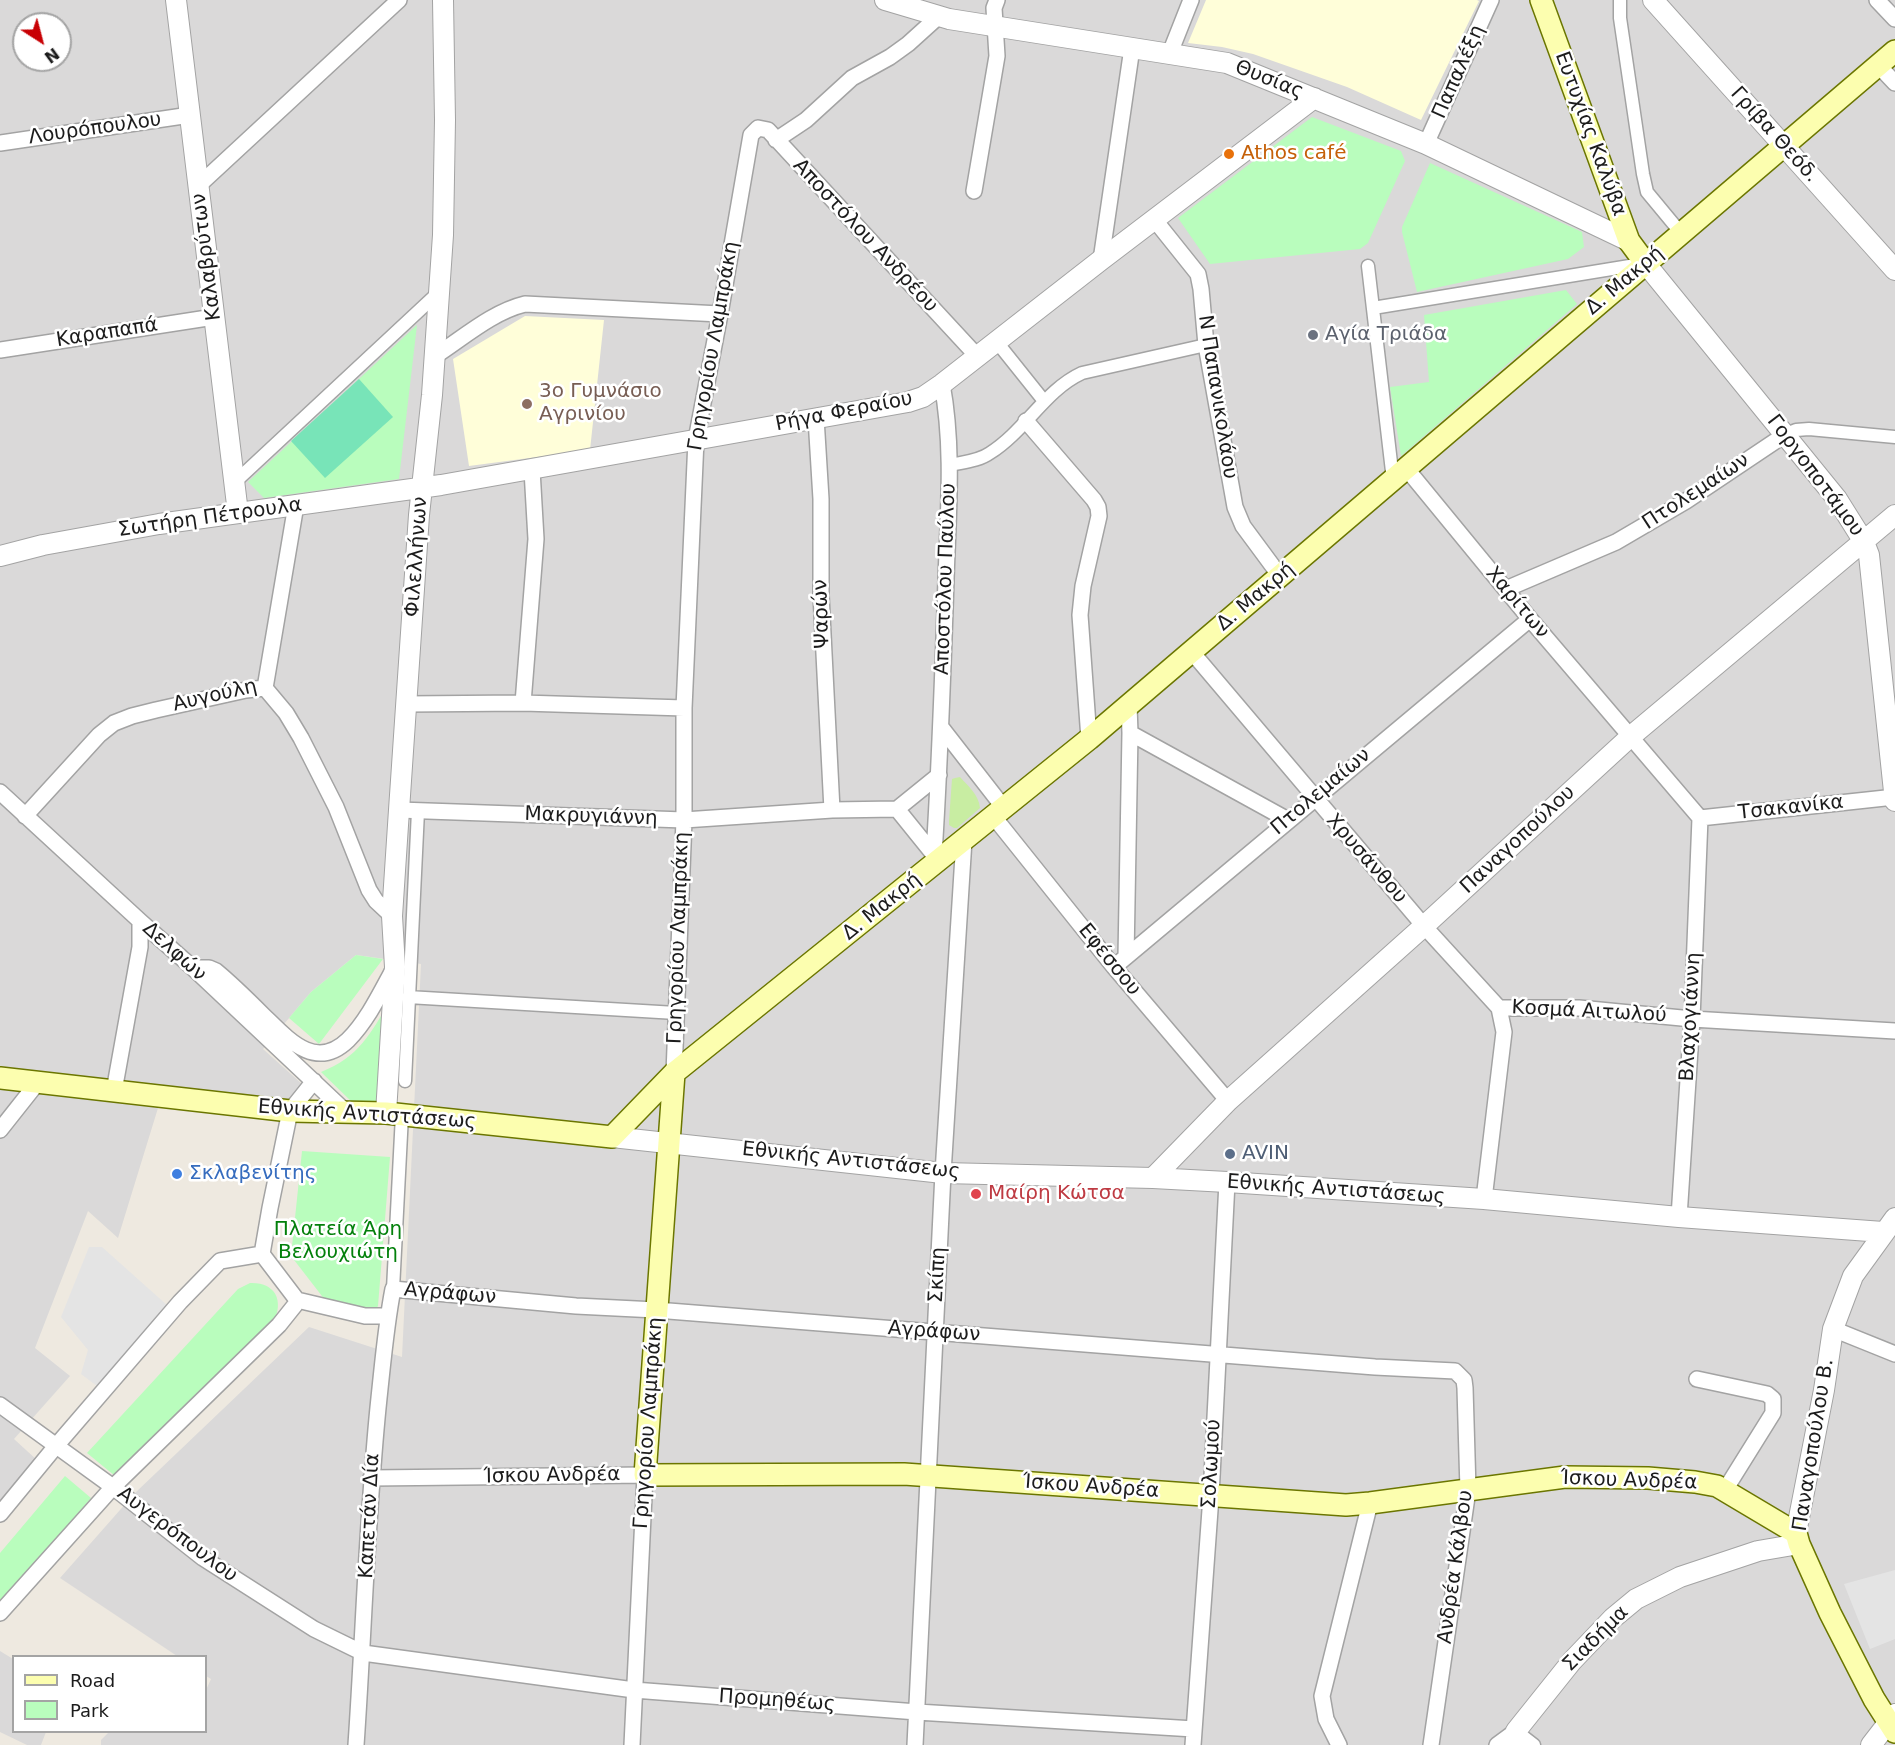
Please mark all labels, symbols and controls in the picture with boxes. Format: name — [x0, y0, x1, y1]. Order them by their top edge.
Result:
north arrow — [12, 12, 72, 72]
street label: Παπαλέξη — [1428, 21, 1490, 123]
text: N — [41, 44, 63, 67]
street label: Ευτυχίας Καλύβα — [1549, 49, 1631, 219]
street label: Θυσίας — [1231, 55, 1307, 105]
street label: Γρίβα Θεόδ. — [1725, 82, 1823, 188]
street label: Λουρόπουλου — [27, 108, 163, 150]
place label: Athos café — [1241, 142, 1346, 166]
marker: Athos café — [1222, 147, 1236, 161]
street label: Αποστόλου Ανδρέου — [788, 154, 942, 318]
street label: Καλαβρύτων — [187, 192, 227, 322]
street label: Γρηγορίου Λαμπράκη — [684, 239, 744, 453]
street label: Δ. Μακρή — [1581, 242, 1669, 320]
street label: Καραπαπά — [54, 313, 160, 353]
street label: Ν Παπανικολάου — [1192, 313, 1242, 481]
place label: Αγία Τριάδα — [1325, 323, 1447, 347]
marker: Αγία Τριάδα — [1306, 328, 1320, 342]
place label: 3ο Γυμνάσιο Αγρινίου — [539, 380, 662, 427]
street label: Ρήγα Φεραίου — [773, 387, 915, 437]
marker: 3ο Γυμνάσιο Αγρινίου — [520, 397, 534, 411]
street label: Γοργοποτάμου — [1761, 410, 1869, 542]
street label: Πτολεμαίων — [1638, 449, 1754, 535]
street label: Αποστόλου Παύλου — [931, 482, 961, 676]
street label: Σωτήρη Πέτρουλα — [117, 493, 303, 543]
street label: Φιλελλήνων — [401, 496, 433, 618]
street label: Δ. Μακρή — [1212, 558, 1300, 636]
street label: Χαρίτων — [1480, 562, 1554, 644]
street label: Ψαρών — [809, 579, 835, 649]
street label: Αυγούλη — [171, 675, 259, 717]
street label: Πτολεμαίων — [1266, 743, 1376, 841]
street label: Παναγοπούλου — [1456, 781, 1580, 899]
street label: Τσακανίκα — [1737, 791, 1845, 825]
street label: Μακρυγιάννη — [524, 803, 658, 831]
street label: Χρυσάνθου — [1321, 809, 1411, 909]
street label: Γρηγορίου Λαμπράκη — [663, 832, 695, 1044]
street label: Δ. Μακρή — [838, 868, 926, 946]
street label: Δελφών — [137, 917, 211, 987]
street label: Εφέσσου — [1073, 919, 1145, 1001]
street label: Βλαχογιάννη — [1676, 952, 1706, 1082]
street label: Κοσμά Αιτωλού — [1511, 996, 1667, 1028]
street label: Εθνικής Αντιστάσεως — [257, 1095, 477, 1135]
street label: Εθνικής Αντιστάσεως — [741, 1138, 961, 1184]
place label: AVIN — [1242, 1142, 1289, 1166]
marker: AVIN — [1223, 1147, 1237, 1161]
place label: Σκλαβενίτης — [189, 1162, 316, 1186]
marker: Σκλαβενίτης — [170, 1167, 184, 1181]
street label: Εθνικής Αντιστάσεως — [1226, 1170, 1446, 1210]
place label: Μαίρη Κώτσα — [988, 1182, 1125, 1206]
marker: Μαίρη Κώτσα — [969, 1187, 983, 1201]
park label: Πλατεία Άρη Βελουχιώτη — [274, 1218, 402, 1265]
street label: Σκίπη — [925, 1246, 951, 1304]
street label: Αγράφων — [403, 1278, 497, 1310]
street label: Γρηγορίου Λαμπράκη — [630, 1316, 668, 1530]
street label: Αγράφων — [887, 1317, 981, 1347]
street label: Παναγοπούλου Β. — [1788, 1357, 1840, 1533]
street label: Σολωμού — [1198, 1418, 1226, 1510]
street label: Καπετάν Δία — [355, 1453, 385, 1579]
street label: Ίσκου Ανδρέα — [484, 1463, 620, 1489]
street label: Ίσκου Ανδρέα — [1560, 1467, 1698, 1495]
street label: Ίσκου Ανδρέα — [1022, 1470, 1160, 1504]
street label: Αυγερόπουλου — [112, 1482, 242, 1588]
street label: Ανδρέα Κάλβου — [1433, 1489, 1479, 1645]
street label: Σιαδήμα — [1558, 1601, 1634, 1677]
legend — [12, 1655, 207, 1733]
text: Road — [70, 1670, 115, 1691]
street label: Προμηθέως — [718, 1685, 836, 1717]
text: Park — [70, 1700, 109, 1721]

